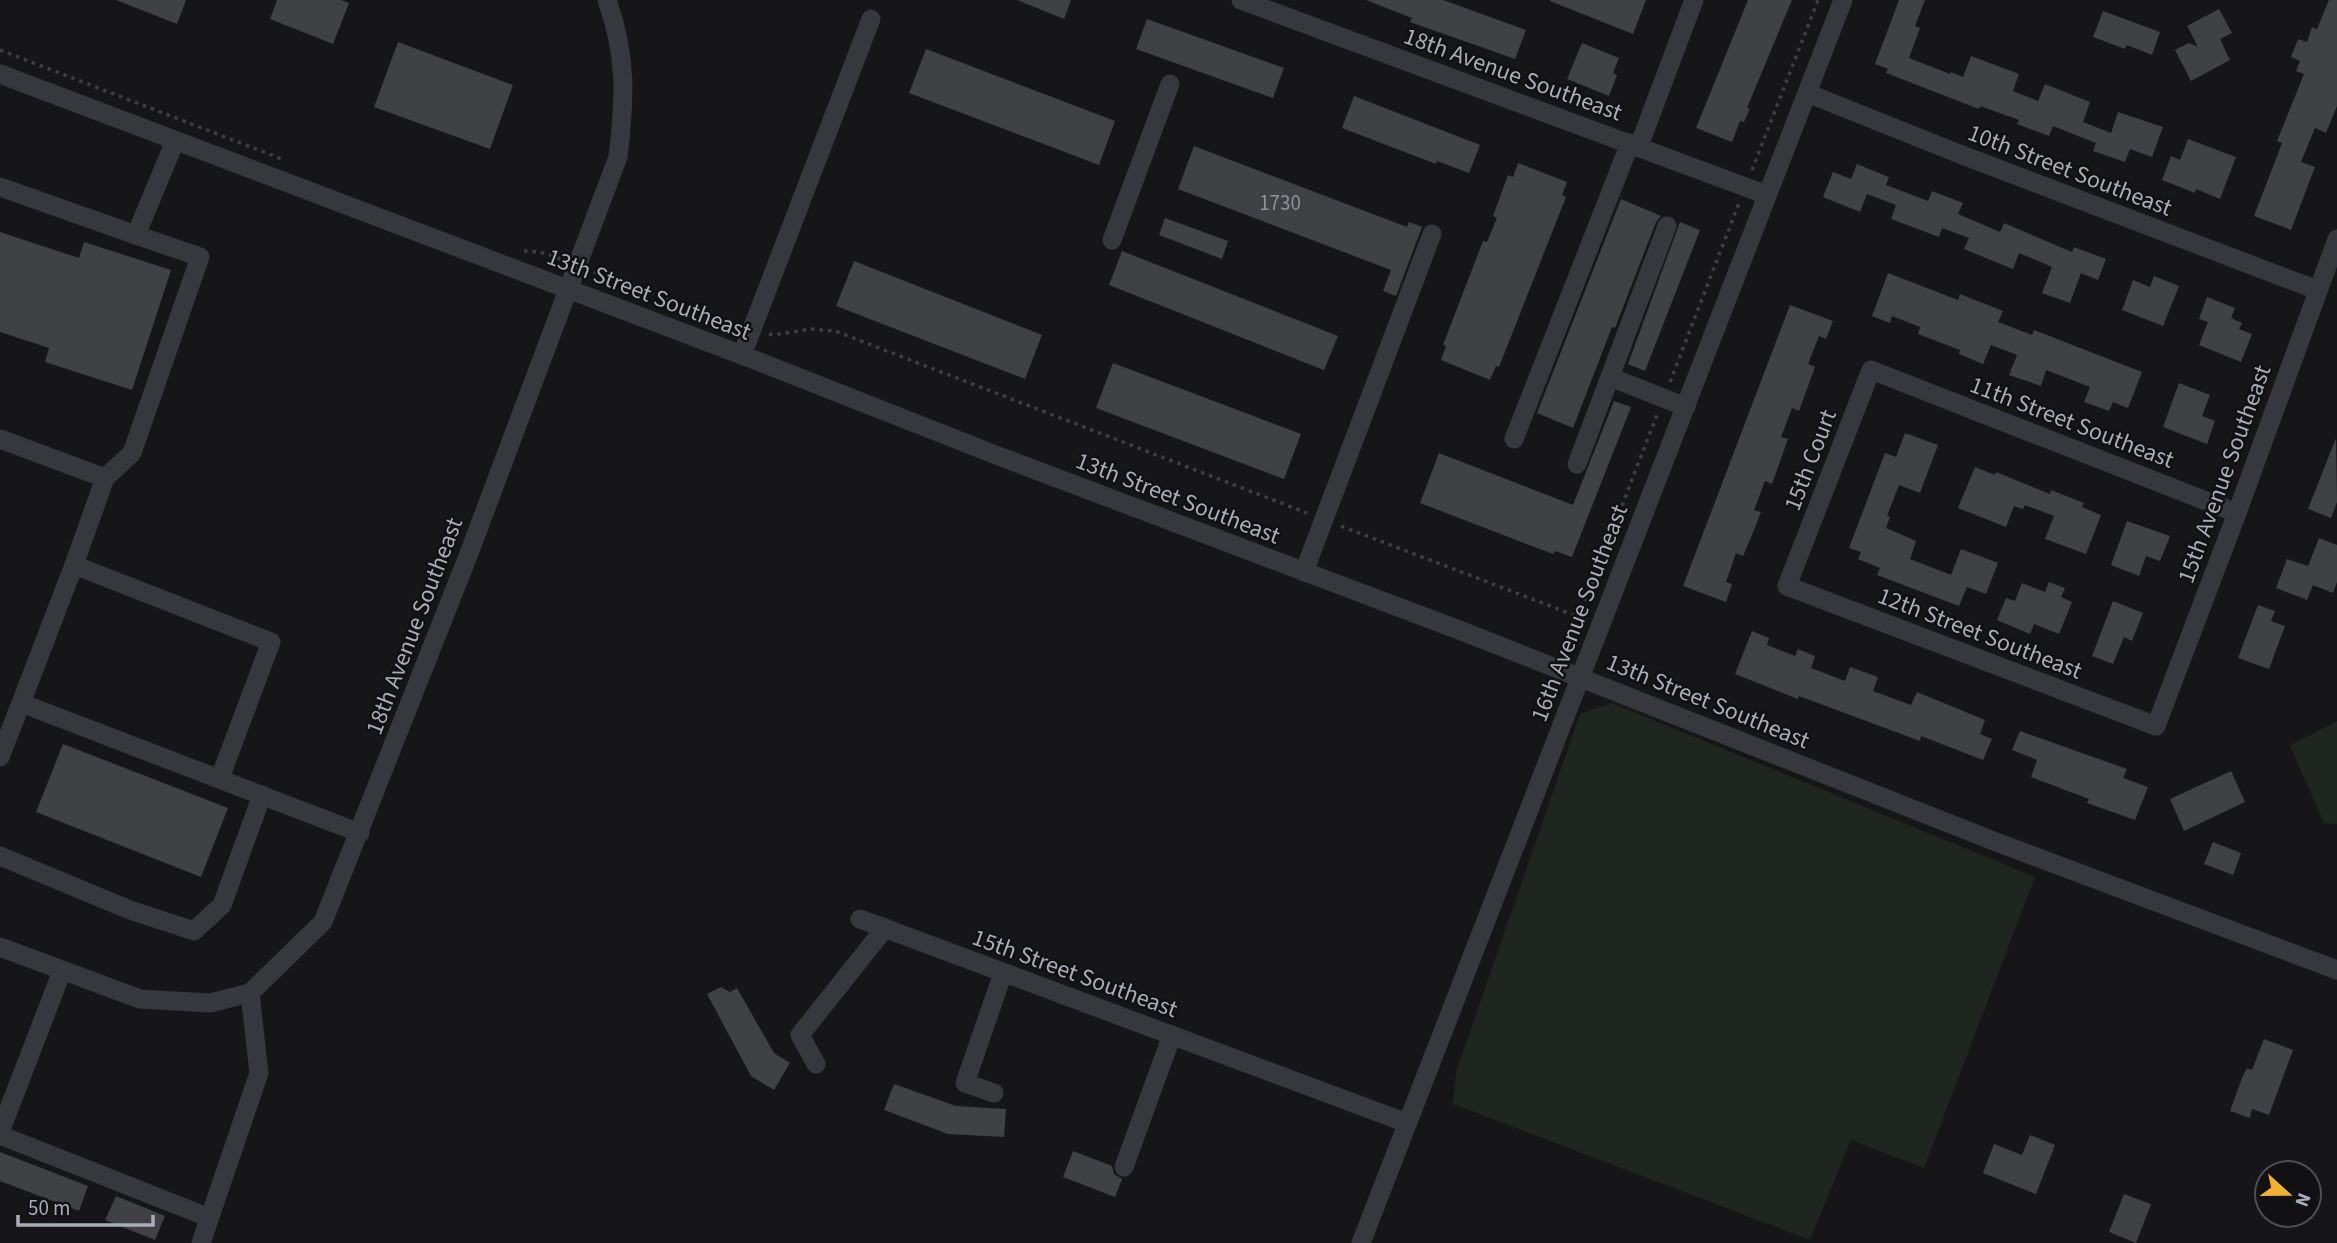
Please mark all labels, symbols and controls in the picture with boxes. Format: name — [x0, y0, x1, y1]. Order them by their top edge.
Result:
street label: 18th Avenue Southeast — [1399, 19, 1627, 130]
street label: 10th Street Southeast — [1963, 115, 2177, 226]
house number: 1730 — [1259, 188, 1301, 218]
street label: 13th Street Southeast — [542, 239, 756, 350]
street label: 15th Avenue Southeast — [2169, 360, 2280, 588]
street label: 11th Street Southeast — [1965, 367, 2179, 478]
street label: 15th Court — [1775, 404, 1846, 516]
street label: 13th Street Southeast — [1071, 443, 1285, 554]
street label: 16th Avenue Southeast — [1522, 500, 1637, 727]
street label: 18th Avenue Southeast — [357, 513, 472, 740]
street label: 12th Street Southeast — [1873, 578, 2087, 689]
street label: 13th Street Southeast — [1601, 645, 1815, 758]
street label: 15th Street Southeast — [967, 920, 1182, 1027]
north arrow — [2253, 1159, 2323, 1229]
scale bar — [18, 1184, 152, 1228]
text: N — [2288, 1189, 2317, 1210]
text: 50 m — [28, 1193, 70, 1223]

